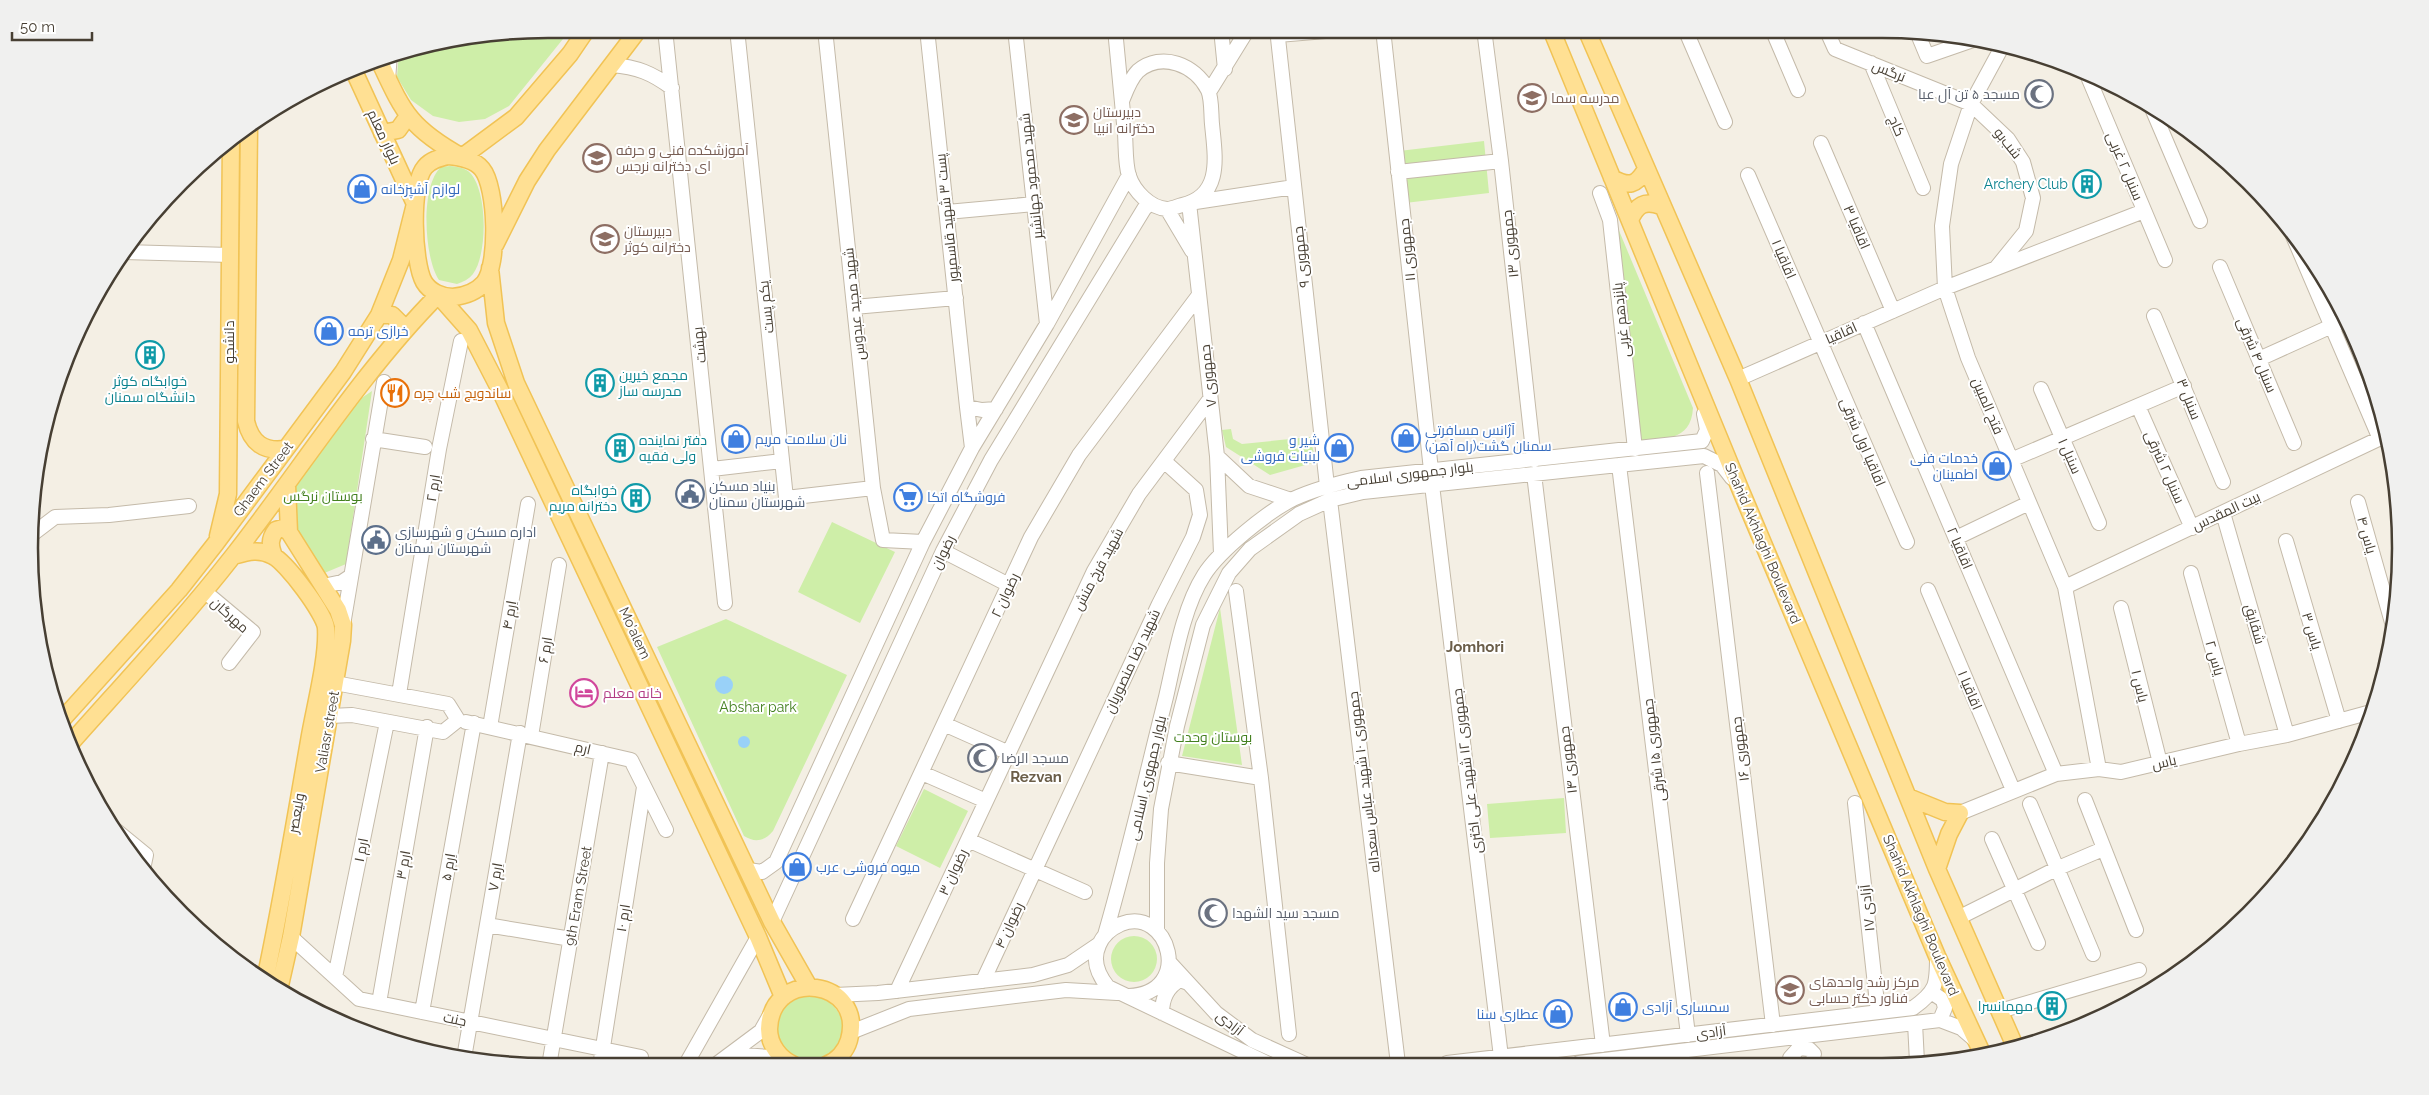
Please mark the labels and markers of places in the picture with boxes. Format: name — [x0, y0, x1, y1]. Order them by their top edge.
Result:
mosque icon: مسجد ۵ تن آل عبا — [2024, 79, 2054, 109]
school or university icon: مدرسه سما — [1517, 83, 1547, 113]
place label: مسجد ۵ تن آل عبا — [1918, 86, 2020, 103]
place label: مدرسه سما — [1551, 90, 1620, 106]
place label: دبیرستان دخترانه انبیا — [1093, 104, 1155, 136]
school or university icon: دبیرستان دخترانه انبیا — [1059, 105, 1089, 135]
place label: آموزشکده فنی و حرفه ای دخترانه نرجس — [616, 142, 749, 174]
school or university icon: آموزشکده فنی و حرفه ای دخترانه نرجس — [582, 143, 612, 173]
building icon: Archery Club — [2072, 169, 2102, 199]
shop icon: لوازم آشپزخانه — [347, 174, 377, 204]
place label: Archery Club — [1984, 176, 2068, 192]
place label: لوازم آشپزخانه — [381, 181, 460, 199]
place label: دبیرستان دخترانه کوثر — [623, 223, 691, 255]
school or university icon: دبیرستان دخترانه کوثر — [590, 224, 620, 254]
shop icon: خرازی ترمه — [314, 316, 344, 346]
place label: خرازی ترمه — [348, 323, 409, 339]
building icon: خوابگاه کوثر دانشگاه سمنان — [135, 340, 165, 370]
place label: مجمع خیرین مدرسه ساز — [618, 367, 688, 399]
building icon: مجمع خیرین مدرسه ساز — [585, 368, 615, 398]
place label: خوابگاه کوثر دانشگاه سمنان — [105, 373, 195, 405]
restaurant icon: ساندویچ شب چره — [380, 378, 410, 408]
place label: ساندویچ شب چره — [414, 385, 511, 403]
place label: آژانس مسافرتی سمنان گشت(راه آهن) — [1425, 422, 1552, 454]
shop icon: آژانس مسافرتی سمنان گشت(راه آهن) — [1391, 423, 1421, 453]
shop icon: نان سلامت مریم — [721, 424, 751, 454]
place label: نان سلامت مریم — [755, 431, 847, 449]
place label: دفتر نماینده ولی فقیه — [639, 432, 707, 464]
place label: شیر و لبنیات فروشی — [1241, 432, 1320, 464]
building icon: دفتر نماینده ولی فقیه — [605, 433, 635, 463]
shop icon: شیر و لبنیات فروشی — [1324, 433, 1354, 463]
place label: خدمات فنی اطمینان — [1910, 450, 1978, 482]
shop icon: خدمات فنی اطمینان — [1982, 451, 2012, 481]
place label: بنیاد مسکن شهرستان سمنان — [709, 478, 805, 510]
public building icon: بنیاد مسکن شهرستان سمنان — [675, 479, 705, 509]
place label: خوابگاه دخترانه مریم — [549, 482, 617, 516]
supermarket icon: فروشگاه اتکا — [893, 482, 923, 512]
building icon: خوابگاه دخترانه مریم — [621, 483, 651, 513]
place label: فروشگاه اتکا — [927, 489, 1006, 505]
place label: اداره مسکن و شهرسازی شهرستان سمنان — [395, 524, 536, 556]
public building icon: اداره مسکن و شهرسازی شهرستان سمنان — [361, 525, 391, 555]
hotel icon: خانه معلم — [569, 678, 599, 708]
place label: خانه معلم — [603, 685, 662, 703]
mosque icon: مسجد الرضا — [967, 743, 997, 773]
place label: مسجد الرضا — [1001, 750, 1069, 766]
shop icon: میوه فروشی عرب — [782, 852, 812, 882]
place label: میوه فروشی عرب — [816, 859, 920, 875]
mosque icon: مسجد سید الشهدا — [1198, 898, 1228, 928]
place label: مسجد سید الشهدا — [1232, 905, 1339, 921]
place label: مرکز رشد واحدهای فناور دکتر حسابی — [1809, 974, 1920, 1006]
school or university icon: مرکز رشد واحدهای فناور دکتر حسابی — [1775, 975, 1805, 1005]
building icon: مهمانسرا — [2037, 991, 2067, 1021]
shop icon: سمساری آزادی — [1608, 992, 1638, 1022]
place label: مهمانسرا — [1978, 998, 2033, 1014]
shop icon: عطاری سنا — [1543, 999, 1573, 1029]
place label: سمساری آزادی — [1642, 999, 1730, 1015]
place label: عطاری سنا — [1476, 1006, 1539, 1022]

